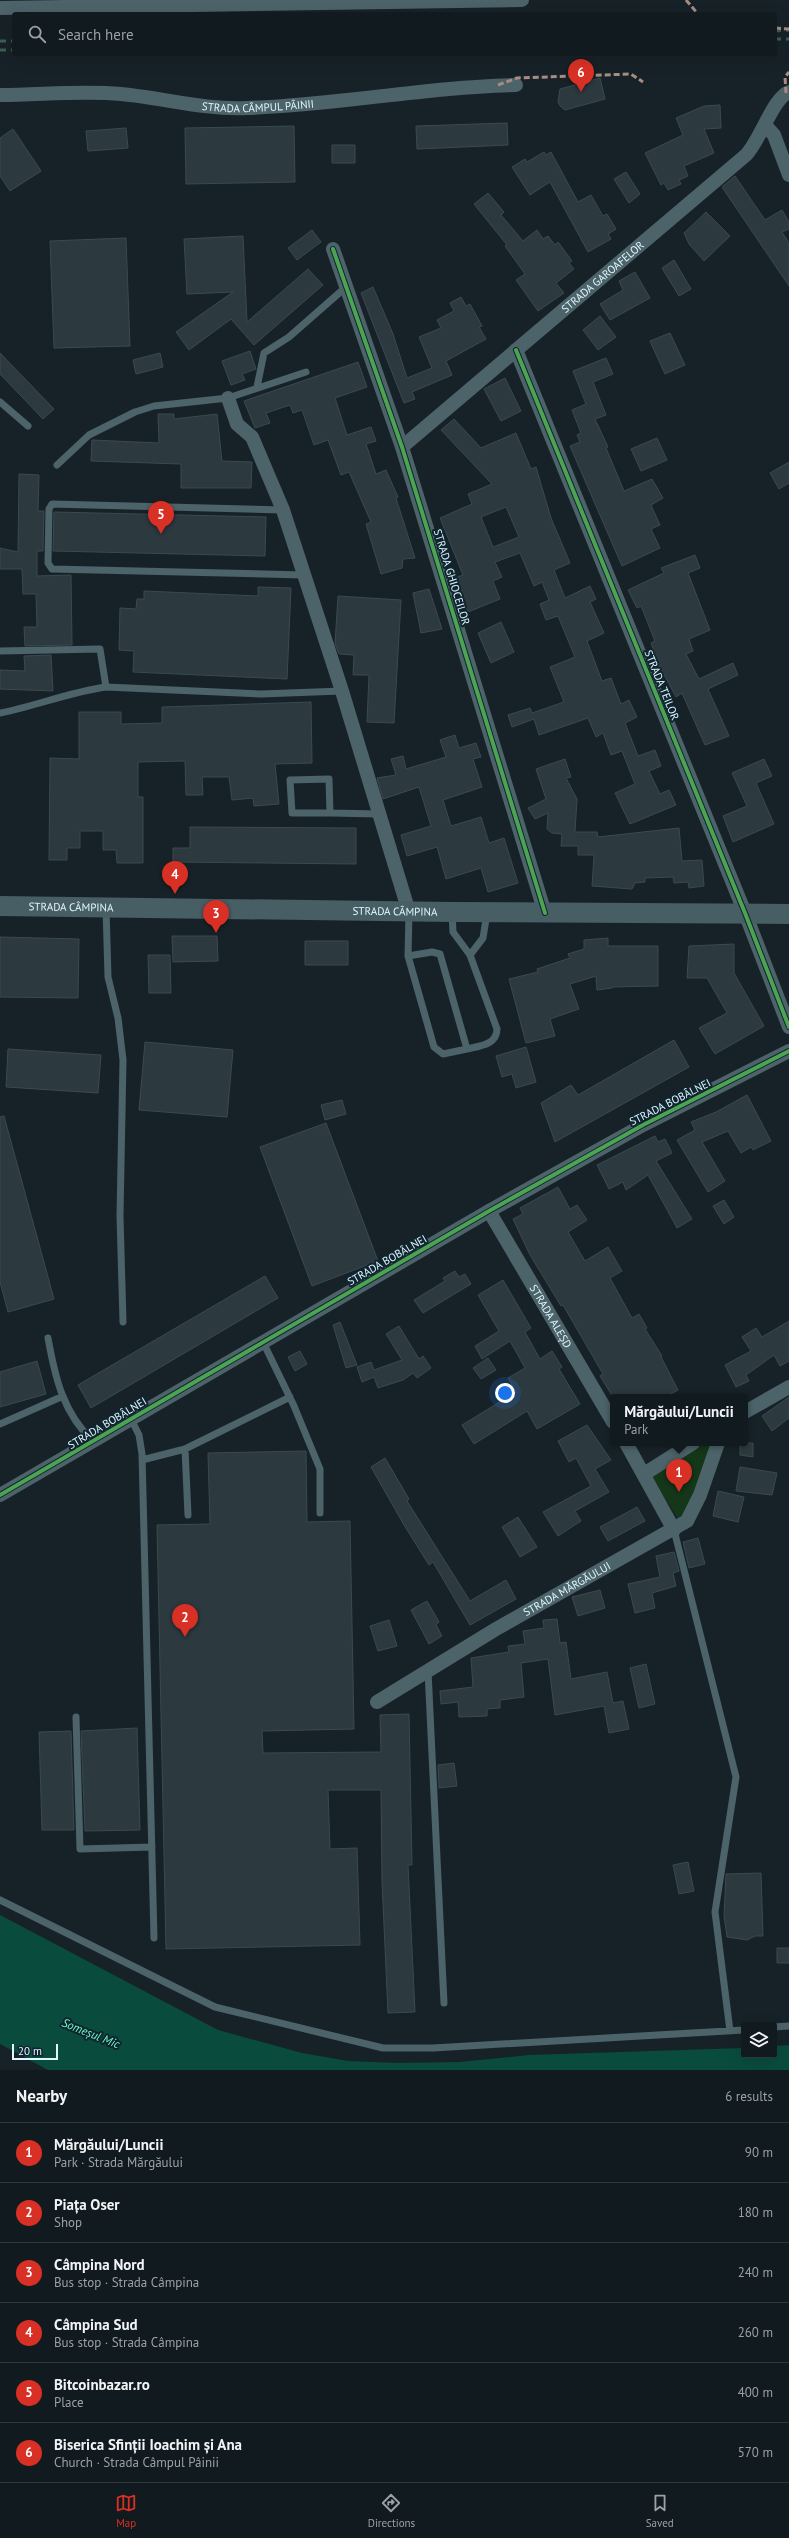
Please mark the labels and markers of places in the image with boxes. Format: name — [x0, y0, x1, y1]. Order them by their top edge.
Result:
pin: 6 — [568, 59, 594, 92]
pin: 5 — [148, 501, 174, 534]
pin: 4 — [162, 861, 188, 894]
pin: 3 — [203, 900, 229, 933]
pin: 1 — [666, 1459, 692, 1492]
pin: 2 — [172, 1604, 198, 1637]

